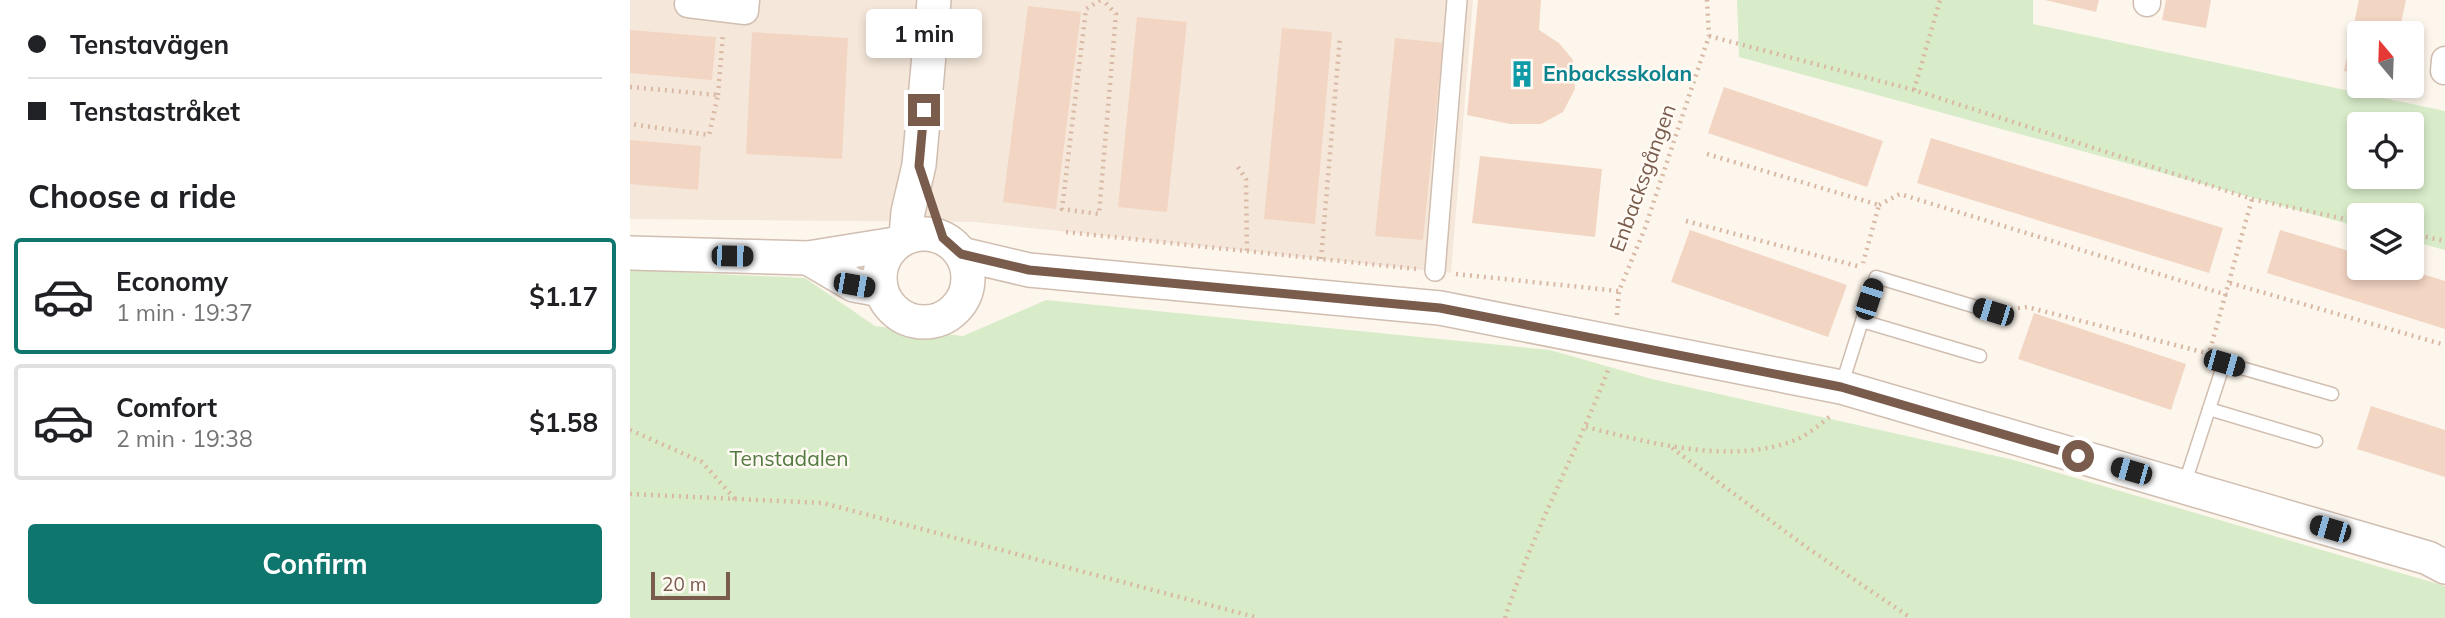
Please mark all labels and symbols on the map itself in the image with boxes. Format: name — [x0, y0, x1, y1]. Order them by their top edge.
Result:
callout: 1 min — [866, 8, 982, 57]
north arrow — [2347, 21, 2424, 98]
building icon: Enbacksskolan — [1507, 59, 1537, 89]
place label: Enbacksskolan — [1543, 60, 1692, 86]
route end — [908, 94, 940, 126]
street label: Enbacksgången — [1603, 100, 1681, 255]
car — [711, 245, 754, 267]
car — [832, 271, 877, 299]
car — [1853, 276, 1886, 322]
car — [1970, 296, 2017, 328]
car — [2201, 347, 2248, 379]
route start — [2062, 440, 2094, 472]
park label: Tenstadalen — [730, 445, 849, 471]
car — [2108, 455, 2155, 487]
car — [2307, 513, 2354, 545]
scale bar — [651, 569, 730, 601]

